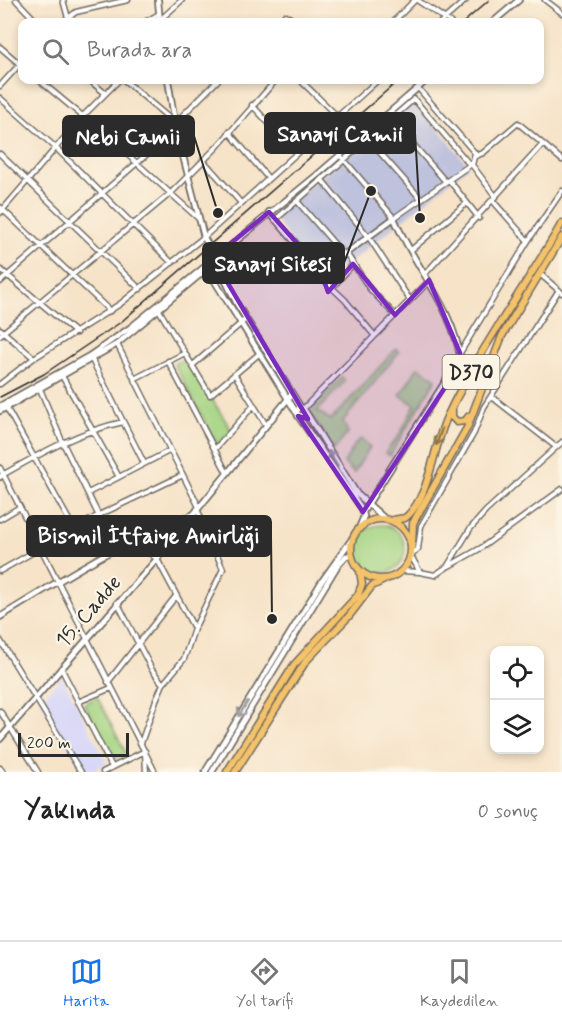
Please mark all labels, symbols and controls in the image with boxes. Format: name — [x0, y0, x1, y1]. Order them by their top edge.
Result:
search box — [18, 18, 544, 84]
icon: search — [39, 35, 72, 68]
text: Burada ara — [87, 37, 192, 65]
callout: Sanayi Camii — [265, 113, 415, 153]
callout: Nebi Camii — [63, 116, 194, 156]
text: Sanayi Camii — [277, 121, 403, 149]
text: Nebi Camii — [76, 124, 180, 152]
callout: Sanayi Sitesi — [203, 243, 344, 283]
text: Sanayi Sitesi — [214, 251, 332, 279]
road number: D370 — [442, 355, 500, 389]
one-way arrow — [433, 428, 444, 446]
one-way arrow — [327, 449, 340, 466]
callout: Bismil İtfaiye Amirliği — [27, 516, 271, 556]
text: Bismil İtfaiye Amirliği — [38, 523, 260, 552]
street label: 15. Cadde — [50, 570, 128, 654]
map controls — [490, 646, 544, 754]
button: locate — [490, 646, 544, 700]
one-way arrow — [236, 700, 248, 717]
button: layers — [490, 700, 544, 754]
scale bar — [18, 730, 129, 758]
text: 200 m — [27, 733, 71, 754]
text: Yakında — [24, 794, 116, 828]
text: 0 sonuç — [478, 798, 538, 825]
tab: Harita — [63, 955, 109, 1012]
tab: Yol tarifi — [236, 955, 293, 1012]
tab: Kaydedilen — [420, 955, 499, 1012]

